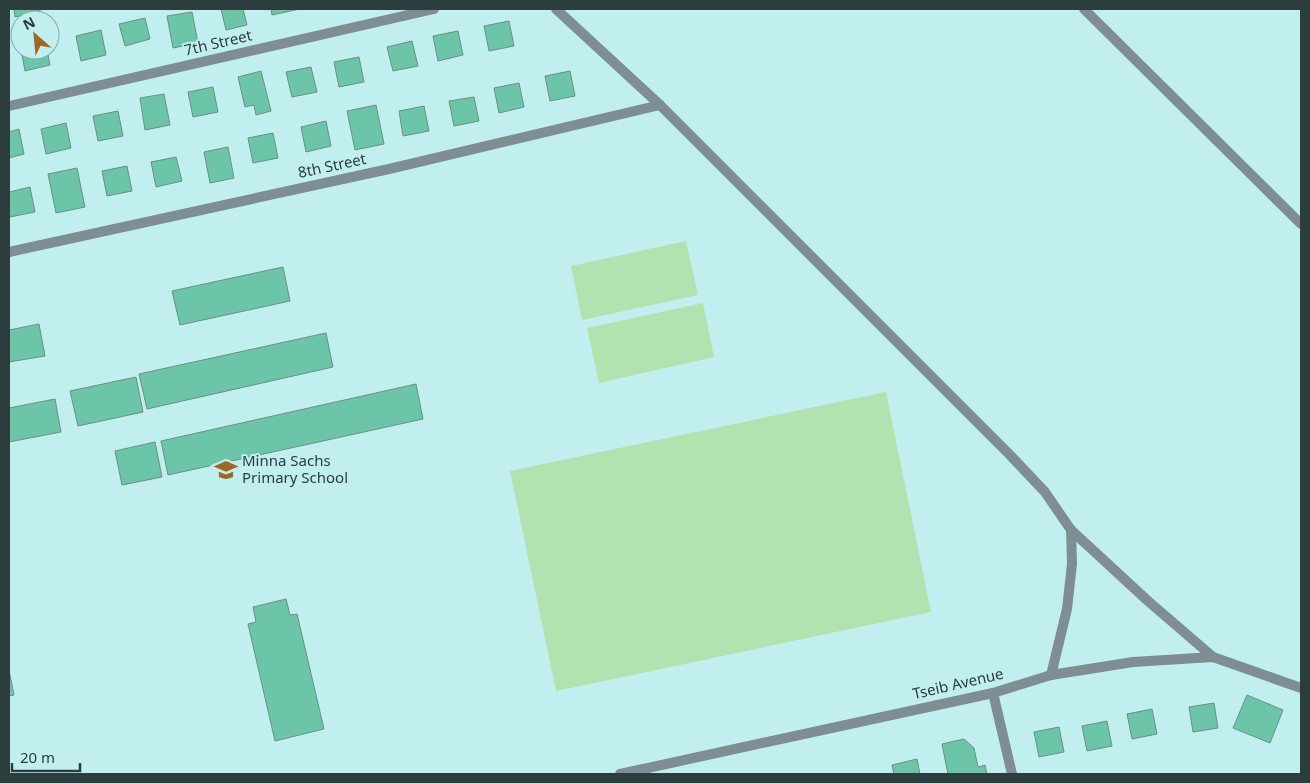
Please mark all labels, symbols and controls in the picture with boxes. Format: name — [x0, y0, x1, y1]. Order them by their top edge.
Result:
north arrow — [10, 10, 60, 60]
text: N — [19, 12, 38, 34]
street label: 7th Street — [182, 24, 254, 60]
street label: 8th Street — [296, 148, 368, 182]
place label: Minna Sachs Primary School — [242, 450, 348, 487]
school or university icon: Minna Sachs Primary School — [213, 457, 239, 483]
street label: Tseib Avenue — [910, 663, 1005, 703]
scale bar — [12, 740, 80, 772]
text: 20 m — [20, 747, 55, 767]

